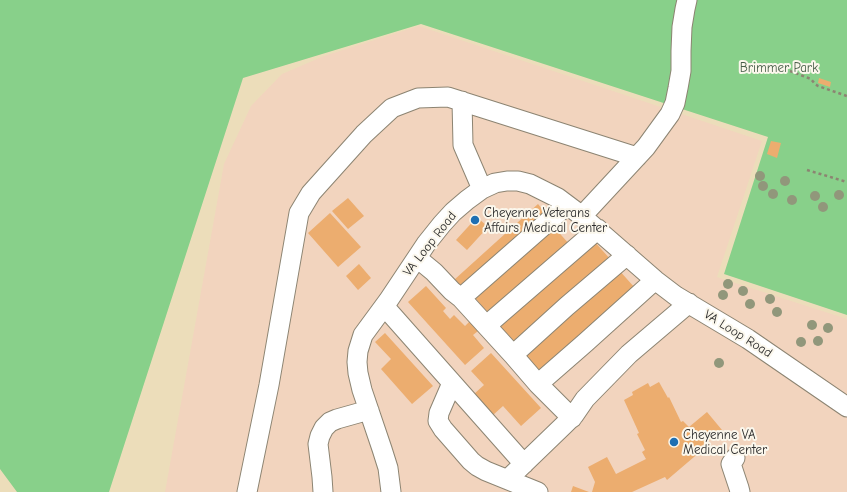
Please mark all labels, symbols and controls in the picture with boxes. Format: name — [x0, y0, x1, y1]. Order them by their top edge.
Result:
park label: Brimmer Park — [740, 60, 818, 76]
place label: Cheyenne Veterans Affairs Medical Center — [484, 205, 607, 236]
street label: VA Loop Road — [400, 209, 460, 279]
marker: Cheyenne Veterans Affairs Medical Center — [469, 214, 481, 226]
street label: VA Loop Road — [701, 307, 775, 361]
place label: Cheyenne VA Medical Center — [683, 427, 767, 458]
marker: Cheyenne VA Medical Center — [668, 436, 680, 448]

